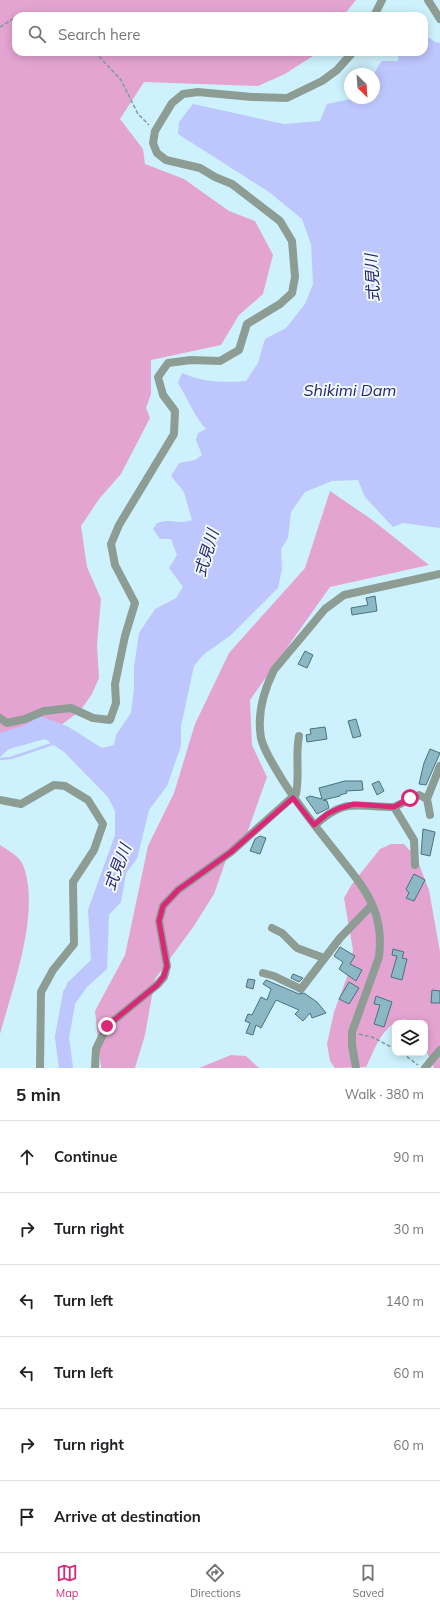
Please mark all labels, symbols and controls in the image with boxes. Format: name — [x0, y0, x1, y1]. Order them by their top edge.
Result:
search box — [12, 12, 428, 56]
icon: search — [26, 23, 48, 45]
text: Search here — [58, 25, 140, 44]
north arrow — [344, 68, 380, 104]
water label: 式見川 — [361, 252, 383, 302]
water label: Shikimi Dam — [304, 380, 396, 400]
water label: 式見川 — [189, 525, 223, 579]
route start — [401, 789, 419, 807]
water label: 式見川 — [99, 839, 136, 893]
route end — [98, 1017, 116, 1035]
map controls — [392, 1020, 428, 1056]
button: layers — [392, 1020, 428, 1056]
text: 5 min — [16, 1084, 61, 1105]
text: Walk · 380 m — [345, 1086, 424, 1102]
icon: ahead — [16, 1146, 38, 1168]
text: Continue — [54, 1147, 117, 1166]
text: 90 m — [394, 1149, 424, 1165]
icon: right — [16, 1218, 38, 1240]
text: Turn right — [54, 1219, 124, 1238]
text: 30 m — [394, 1221, 424, 1237]
icon: left — [16, 1290, 38, 1312]
text: Turn left — [54, 1291, 113, 1310]
text: 140 m — [386, 1293, 424, 1309]
icon: left — [16, 1362, 38, 1384]
text: Turn left — [54, 1363, 113, 1382]
text: 60 m — [394, 1365, 424, 1381]
icon: right — [16, 1434, 38, 1456]
text: Turn right — [54, 1435, 124, 1454]
text: 60 m — [394, 1437, 424, 1453]
icon: arrive — [16, 1506, 38, 1528]
text: Arrive at destination — [54, 1507, 201, 1526]
tab: Map — [56, 1562, 78, 1600]
tab: Directions — [190, 1562, 241, 1600]
tab: Saved — [352, 1562, 384, 1600]

